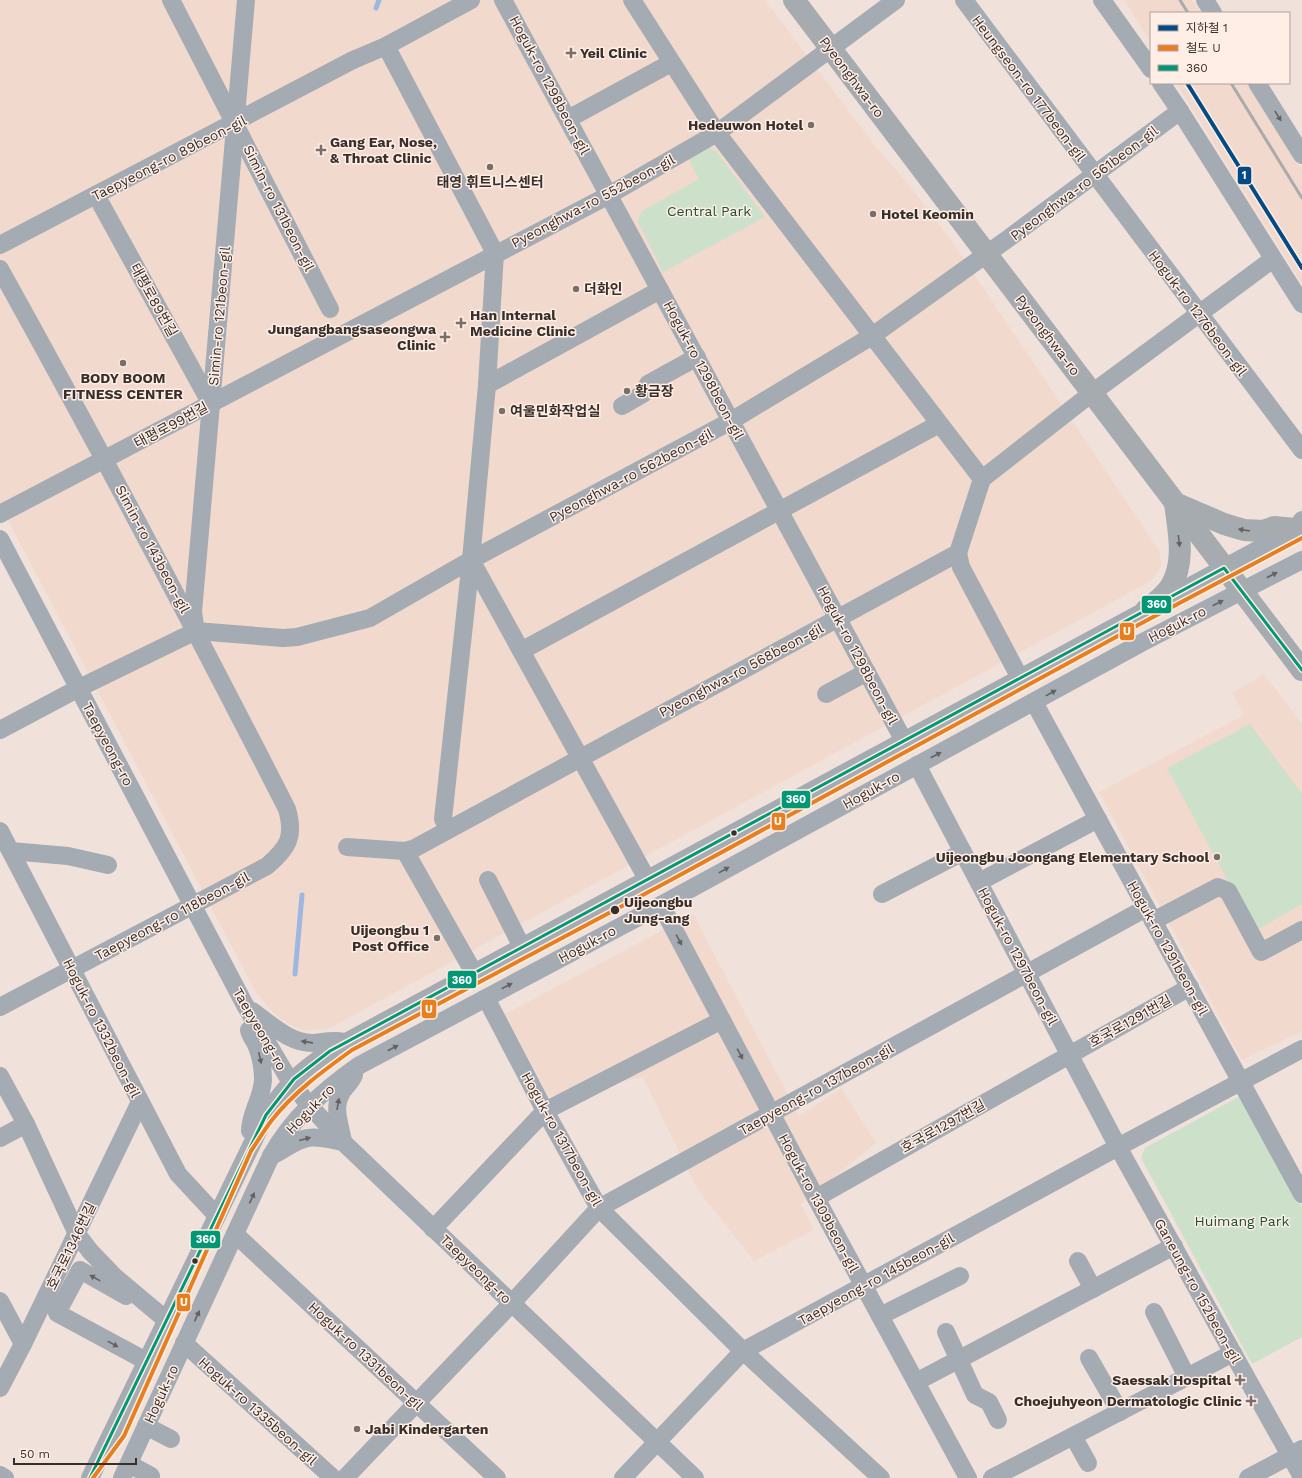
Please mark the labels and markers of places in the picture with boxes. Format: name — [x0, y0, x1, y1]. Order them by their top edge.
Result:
place label: Yeil Clinic — [580, 45, 647, 61]
marker: Yeil Clinic — [565, 47, 577, 59]
place label: Hedeuwon Hotel — [688, 117, 803, 133]
marker: Hedeuwon Hotel — [806, 120, 816, 130]
place label: Gang Ear, Nose, & Throat Clinic — [330, 134, 437, 166]
marker: Gang Ear, Nose, & Throat Clinic — [315, 144, 327, 156]
marker: 태영 휘트니스센터 — [485, 162, 495, 172]
place label: 태영 휘트니스센터 — [436, 174, 544, 190]
place label: Hotel Keomin — [881, 206, 974, 222]
marker: Hotel Keomin — [868, 209, 878, 219]
place label: 더화인 — [584, 281, 623, 297]
marker: 더화인 — [571, 284, 581, 294]
place label: Han Internal Medicine Clinic — [470, 307, 575, 339]
marker: Han Internal Medicine Clinic — [455, 317, 467, 329]
place label: Jungangbangsaseongwa Clinic — [268, 321, 437, 353]
marker: Jungangbangsaseongwa Clinic — [439, 331, 451, 343]
marker: BODY BOOM FITNESS CENTER — [118, 358, 128, 368]
place label: BODY BOOM FITNESS CENTER — [63, 370, 183, 402]
place label: 황금장 — [635, 383, 674, 399]
marker: 황금장 — [622, 386, 632, 396]
place label: 여울민화작업실 — [510, 403, 600, 419]
marker: 여울민화작업실 — [497, 406, 507, 416]
unlabelled marker — [729, 828, 739, 838]
place label: Uijeongbu Joongang Elementary School — [936, 849, 1209, 865]
marker: Uijeongbu Joongang Elementary School — [1212, 852, 1222, 862]
place label: Uijeongbu Jung-ang — [624, 894, 693, 926]
marker: Uijeongbu Jung-ang — [609, 904, 621, 916]
place label: Uijeongbu 1 Post Office — [351, 922, 429, 954]
marker: Uijeongbu 1 Post Office — [432, 933, 442, 943]
unlabelled marker — [190, 1256, 200, 1266]
place label: Saessak Hospital — [1112, 1372, 1231, 1388]
marker: Saessak Hospital — [1234, 1374, 1246, 1386]
place label: Choejuhyeon Dermatologic Clinic — [1014, 1393, 1242, 1409]
marker: Choejuhyeon Dermatologic Clinic — [1245, 1395, 1257, 1407]
place label: Jabi Kindergarten — [365, 1421, 488, 1437]
marker: Jabi Kindergarten — [352, 1424, 362, 1434]

